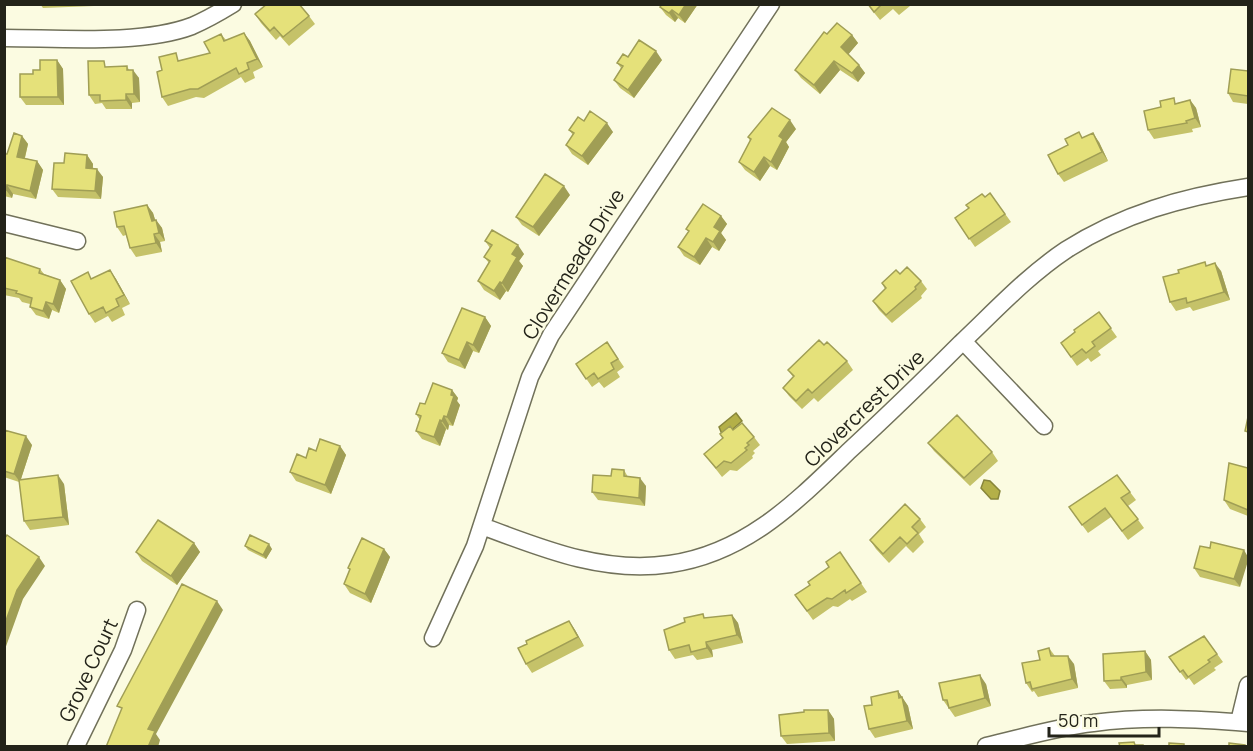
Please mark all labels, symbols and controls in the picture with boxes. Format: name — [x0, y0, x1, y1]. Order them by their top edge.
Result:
street label: Clovermeade Drive — [516, 184, 630, 344]
street label: Clovercrest Drive — [798, 343, 930, 473]
street label: Grove Court — [52, 614, 124, 726]
scale bar — [1049, 700, 1158, 738]
text: 50 m — [1058, 708, 1098, 732]

